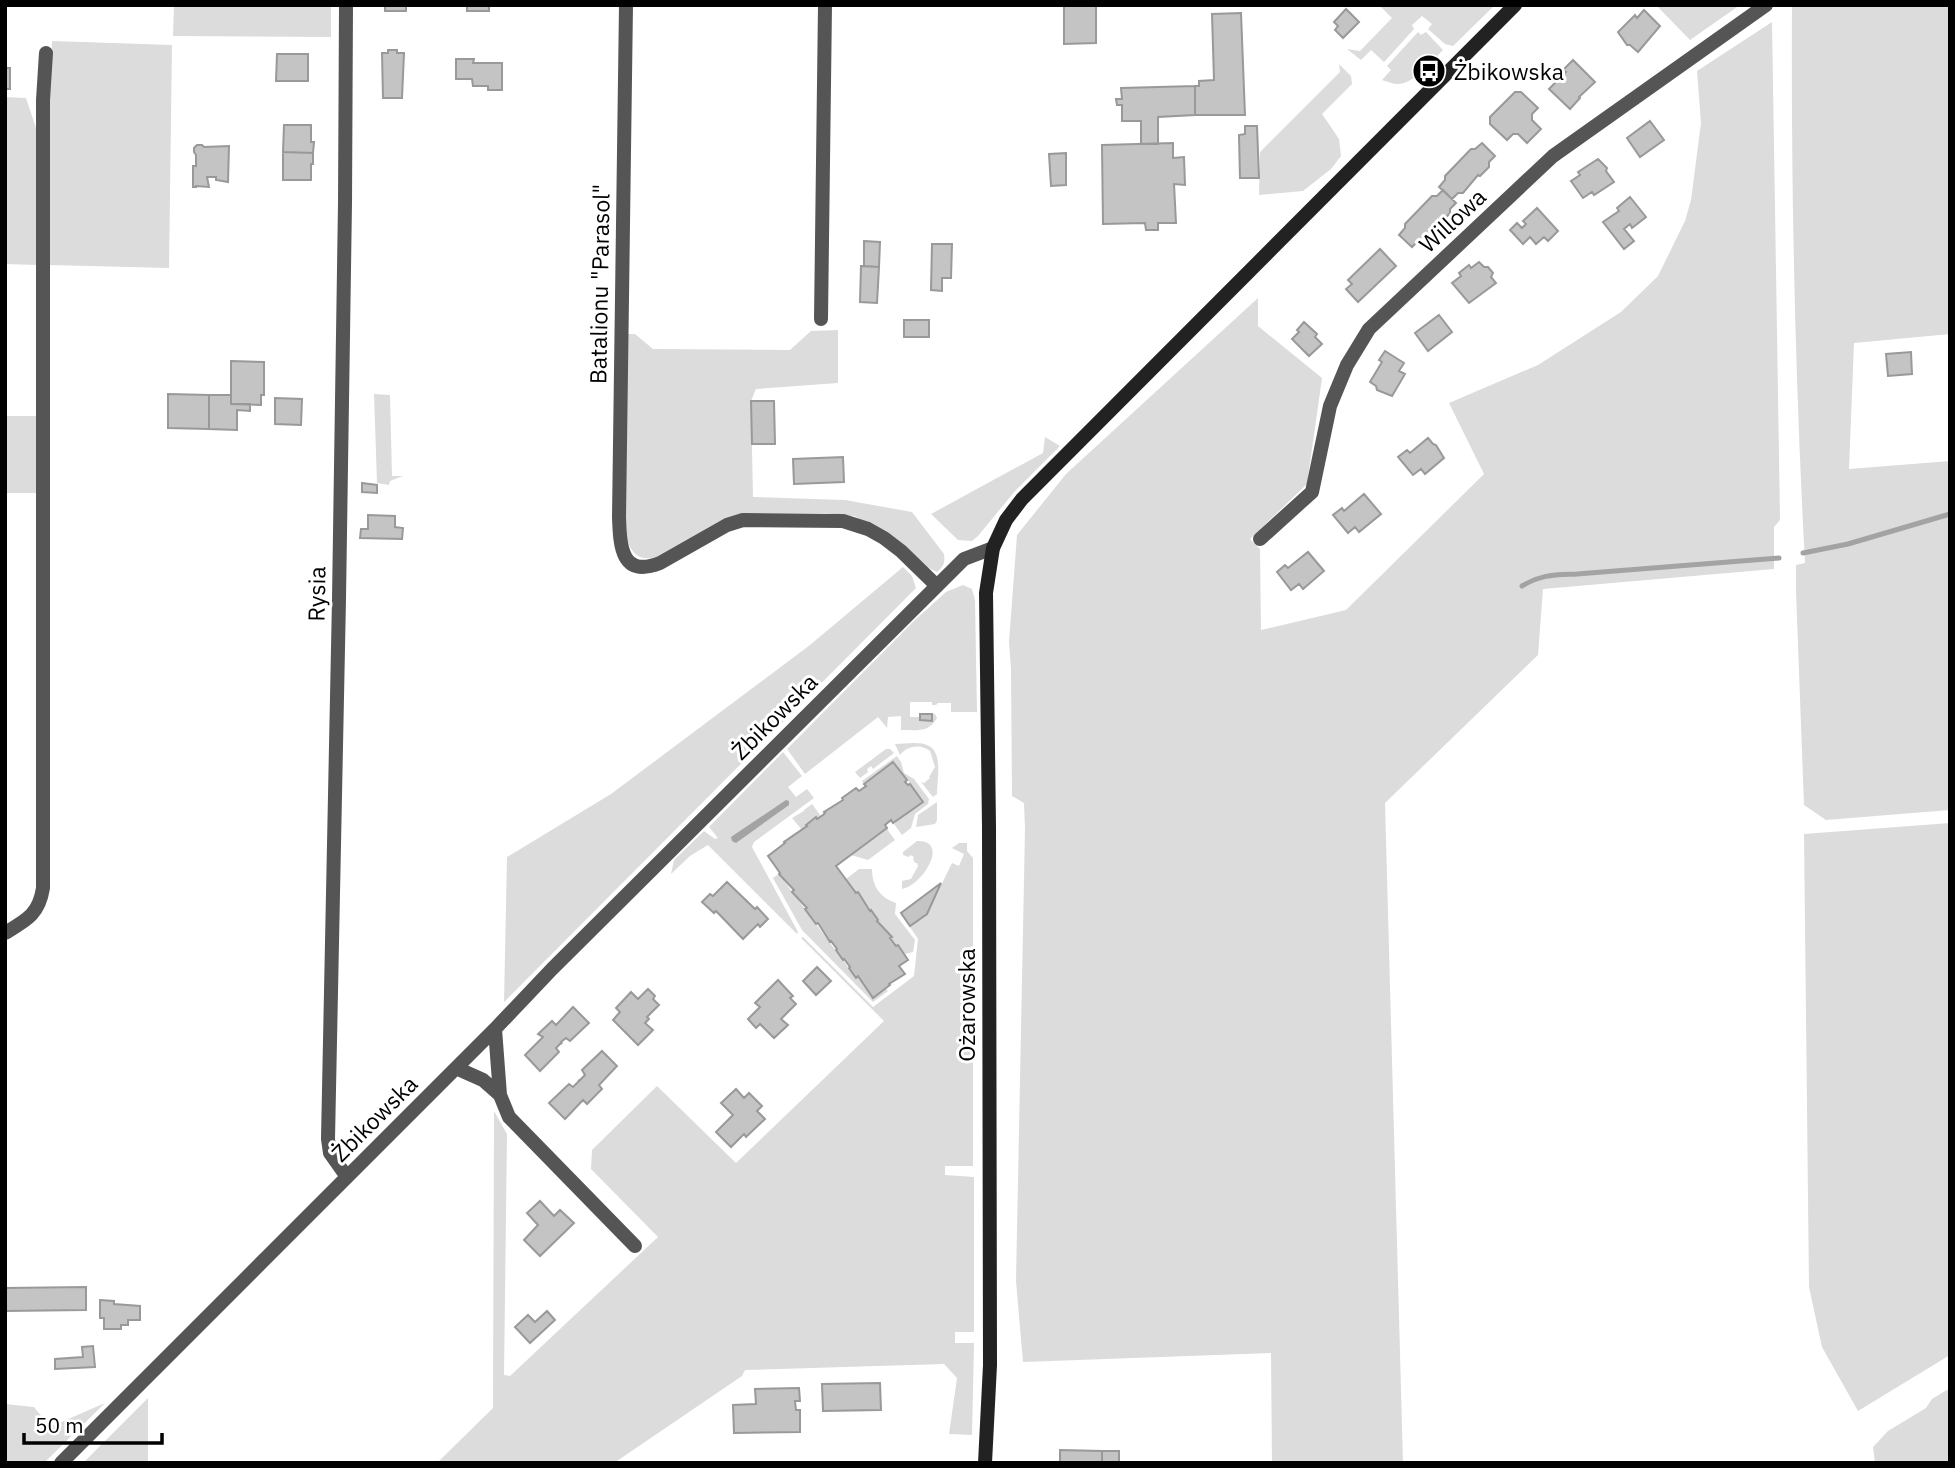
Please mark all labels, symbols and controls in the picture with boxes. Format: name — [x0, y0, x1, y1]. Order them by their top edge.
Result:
bus stop icon: Żbikowska — [1410, 52, 1448, 90]
place label: Żbikowska — [1454, 56, 1564, 86]
street label: Willowa — [1412, 181, 1492, 259]
street label: Batalionu "Parasol" — [582, 184, 616, 384]
street label: Rysia — [301, 566, 331, 622]
street label: Żbikowska — [724, 666, 824, 766]
street label: Ożarowska — [951, 948, 981, 1062]
street label: Żbikowska — [324, 1068, 424, 1168]
scale bar — [24, 1402, 163, 1446]
text: 50 m — [35, 1411, 84, 1439]

